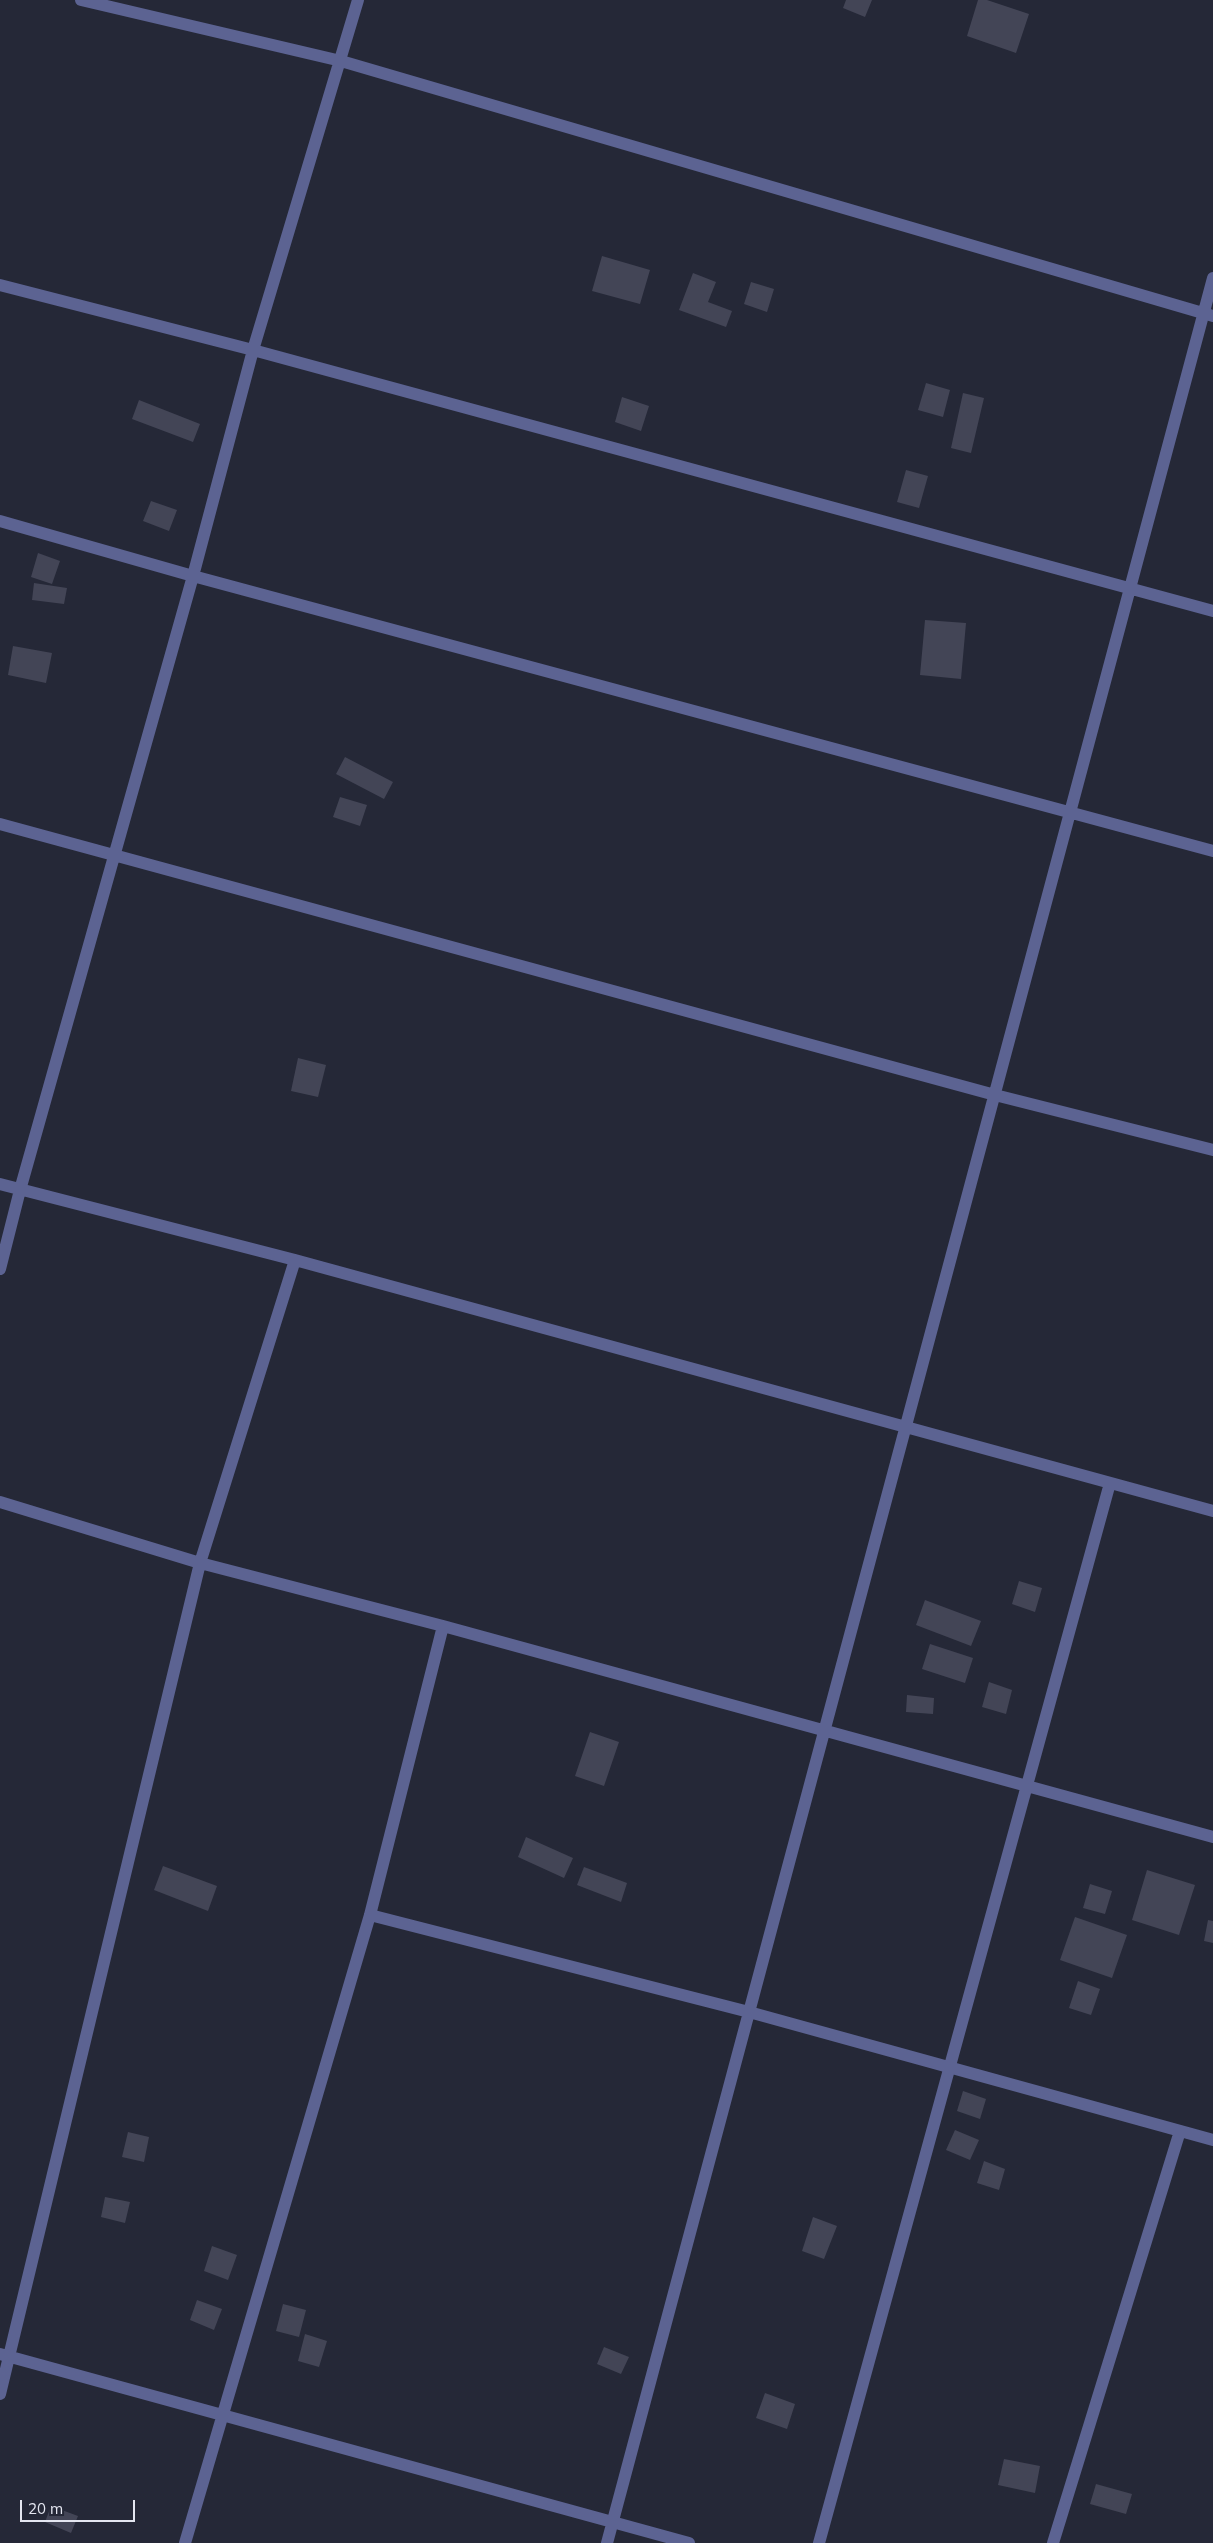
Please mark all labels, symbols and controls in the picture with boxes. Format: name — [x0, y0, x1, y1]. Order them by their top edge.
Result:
scale bar — [22, 2490, 138, 2522]
text: 20 m — [28, 2499, 63, 2518]

